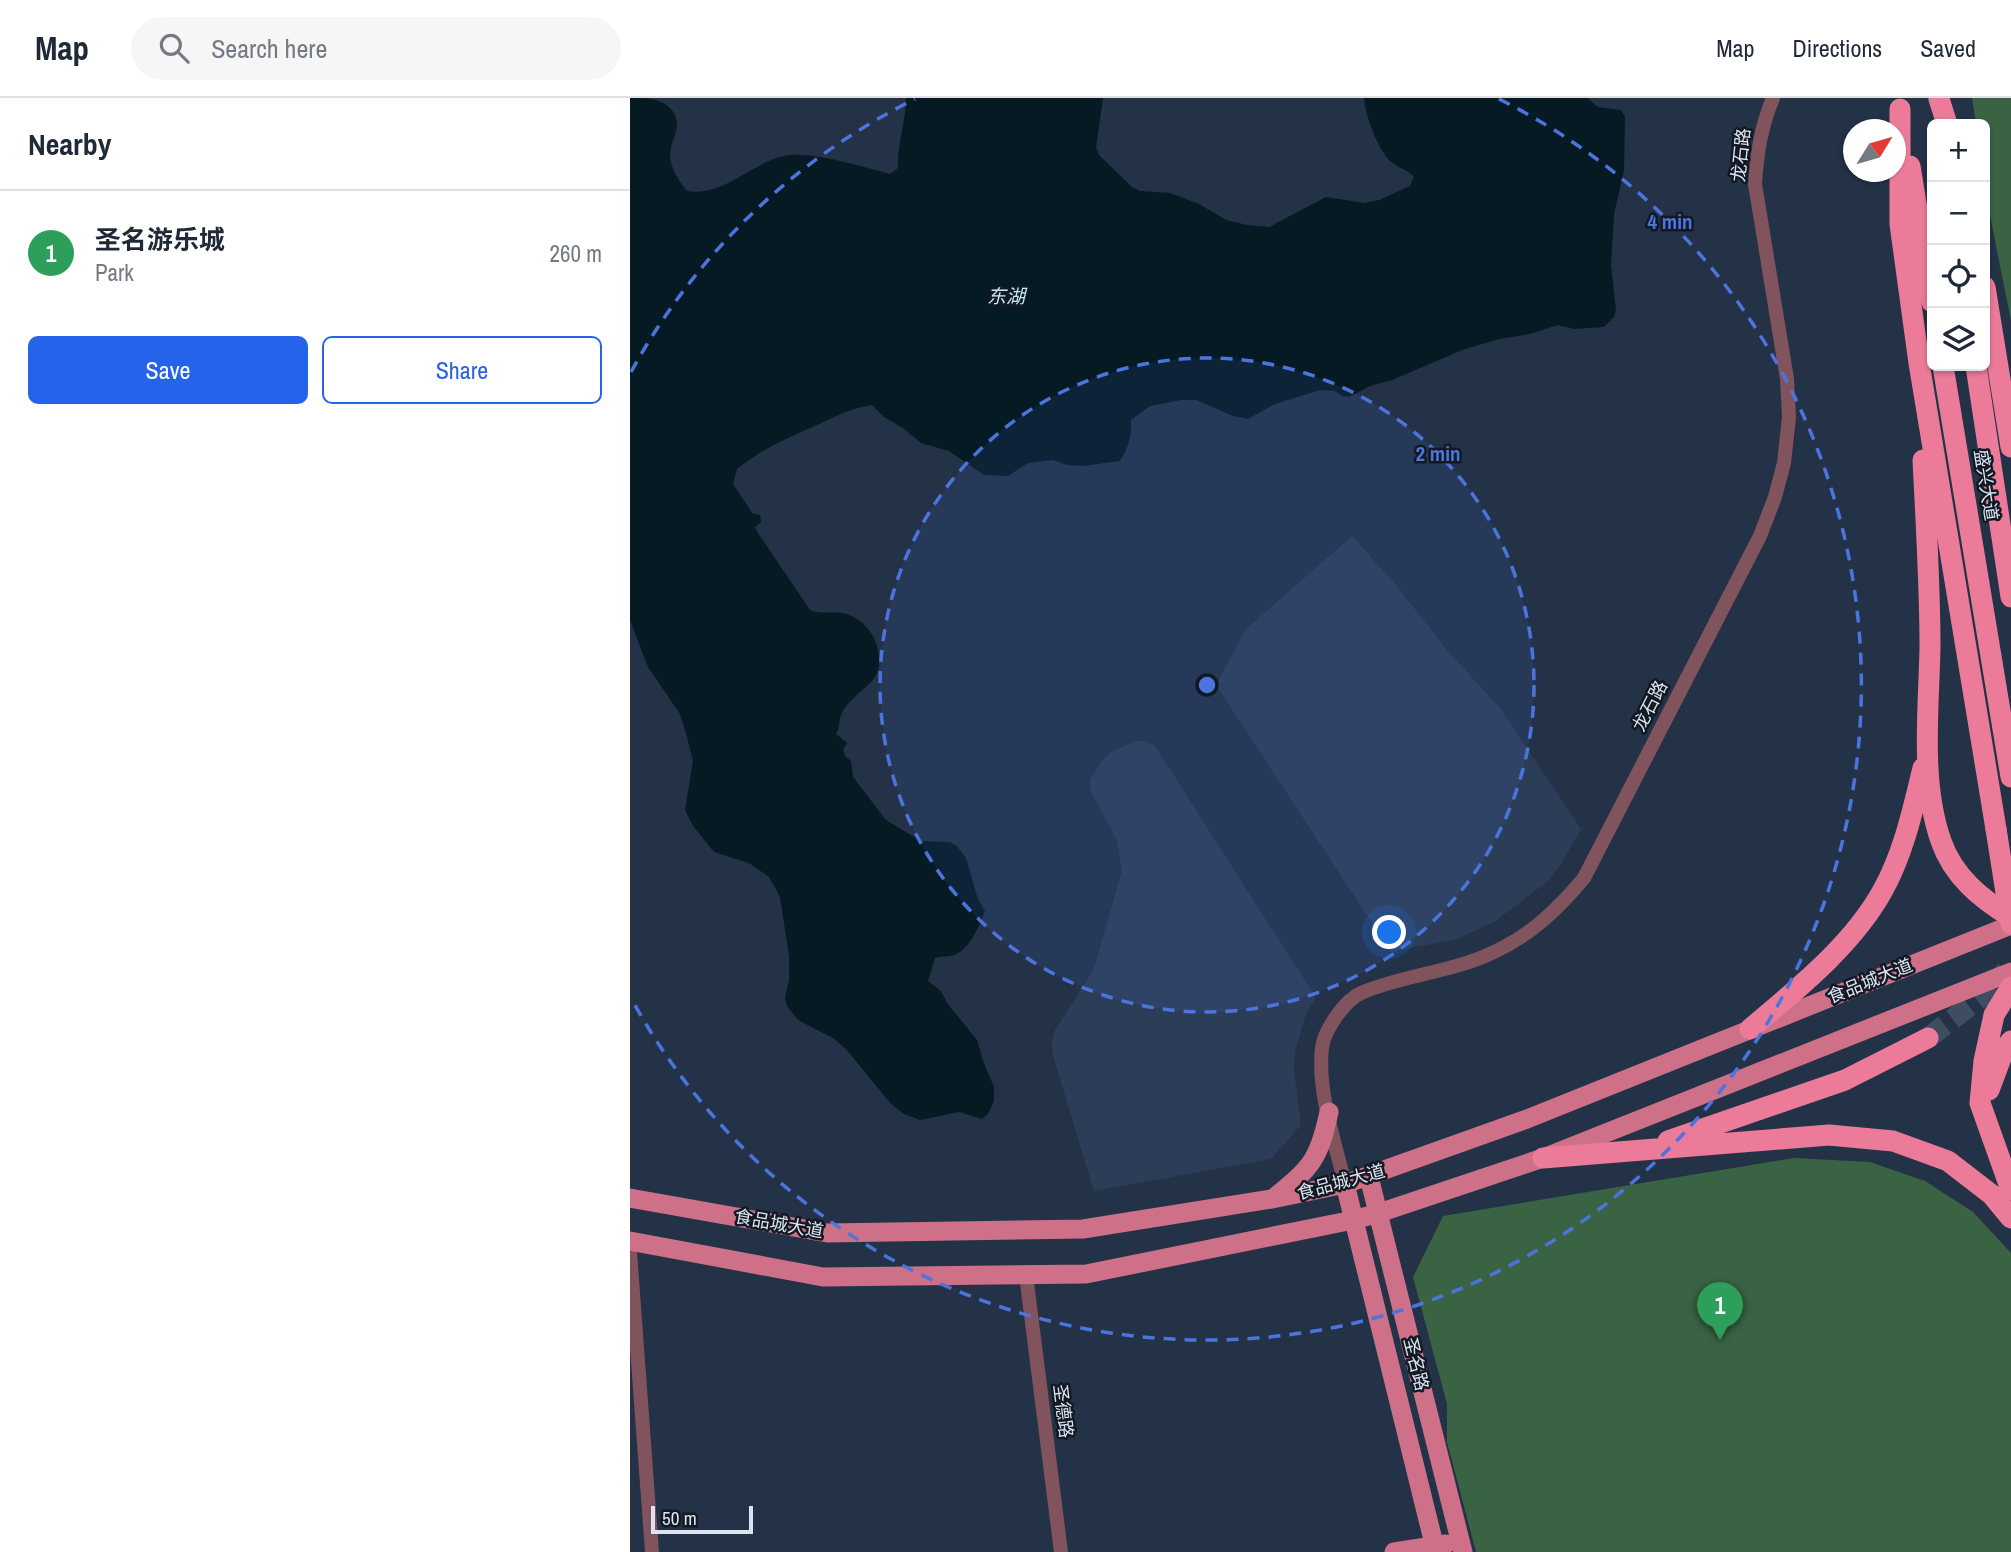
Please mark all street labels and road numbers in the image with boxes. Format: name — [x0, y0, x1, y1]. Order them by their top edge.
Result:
street label: 龙石路 — [1725, 127, 1756, 183]
street label: 盛兴大道 — [1969, 447, 2004, 522]
street label: 龙石路 — [1626, 676, 1673, 736]
street label: 食品城大道 — [1823, 952, 1916, 1009]
street label: 食品城大道 — [1294, 1158, 1388, 1205]
street label: 食品城大道 — [733, 1203, 826, 1244]
street label: 圣名路 — [1398, 1335, 1435, 1393]
street label: 圣德路 — [1048, 1383, 1079, 1439]

